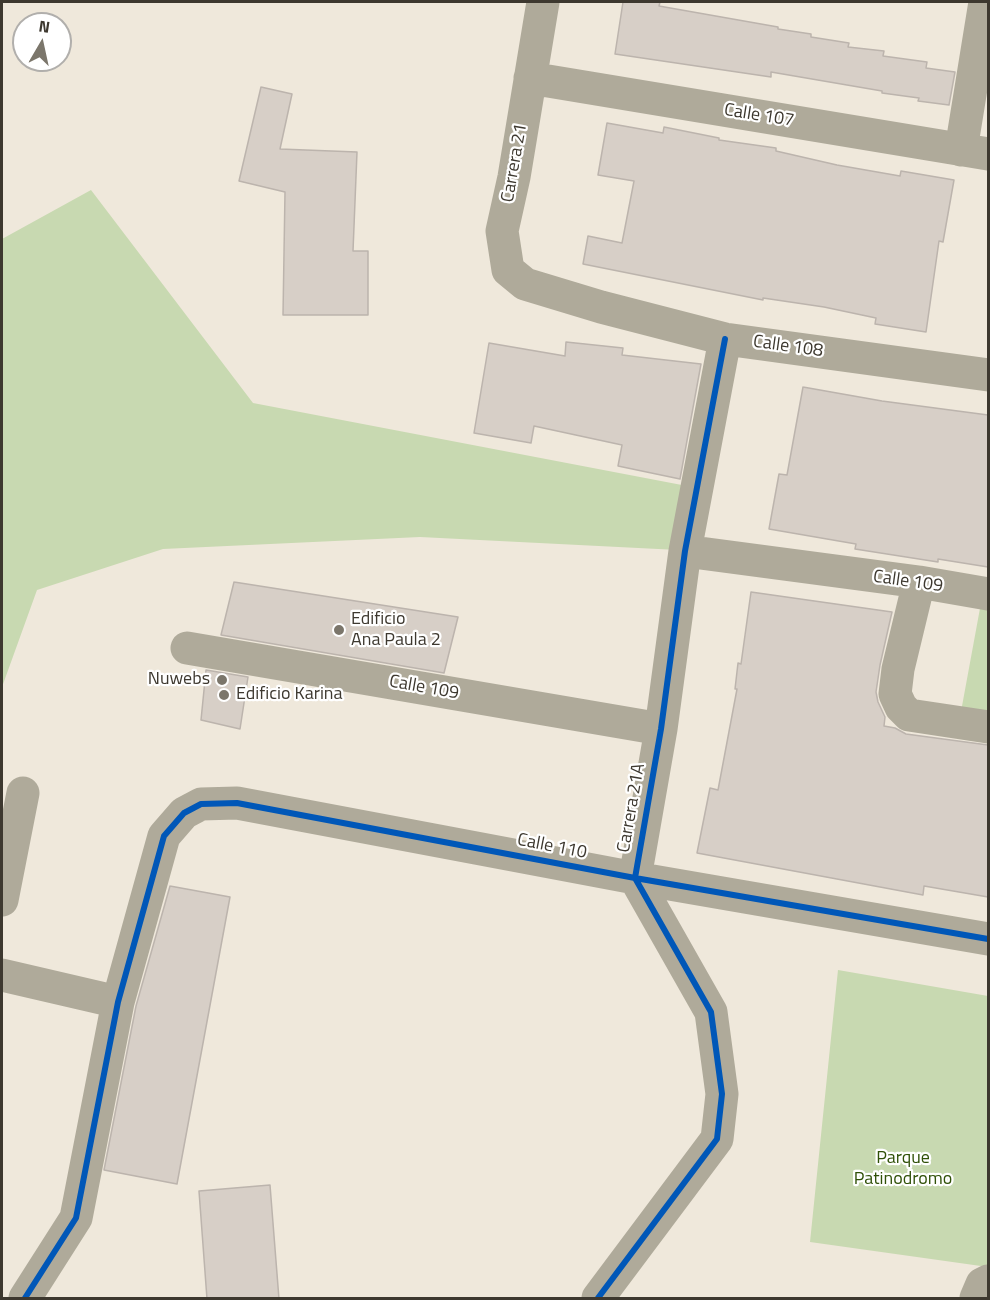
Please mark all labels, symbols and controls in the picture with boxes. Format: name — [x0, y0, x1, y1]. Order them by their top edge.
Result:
north arrow — [12, 12, 72, 72]
text: N — [37, 13, 52, 39]
street label: Calle 107 — [723, 100, 795, 132]
street label: Carrera 21 — [497, 122, 533, 204]
street label: Calle 108 — [752, 331, 824, 363]
street label: Calle 109 — [872, 566, 944, 598]
place label: Edificio Ana Paula 2 — [351, 609, 441, 652]
marker: Edificio Ana Paula 2 — [332, 623, 346, 637]
place label: Nuwebs — [148, 669, 210, 691]
street label: Calle 109 — [387, 671, 461, 705]
marker: Nuwebs — [215, 673, 229, 687]
place label: Edificio Karina — [236, 684, 343, 706]
marker: Edificio Karina — [217, 688, 231, 702]
street label: Carrera 21A — [614, 762, 650, 854]
street label: Calle 110 — [515, 830, 589, 864]
park label: Parque Patinodromo — [854, 1148, 952, 1190]

